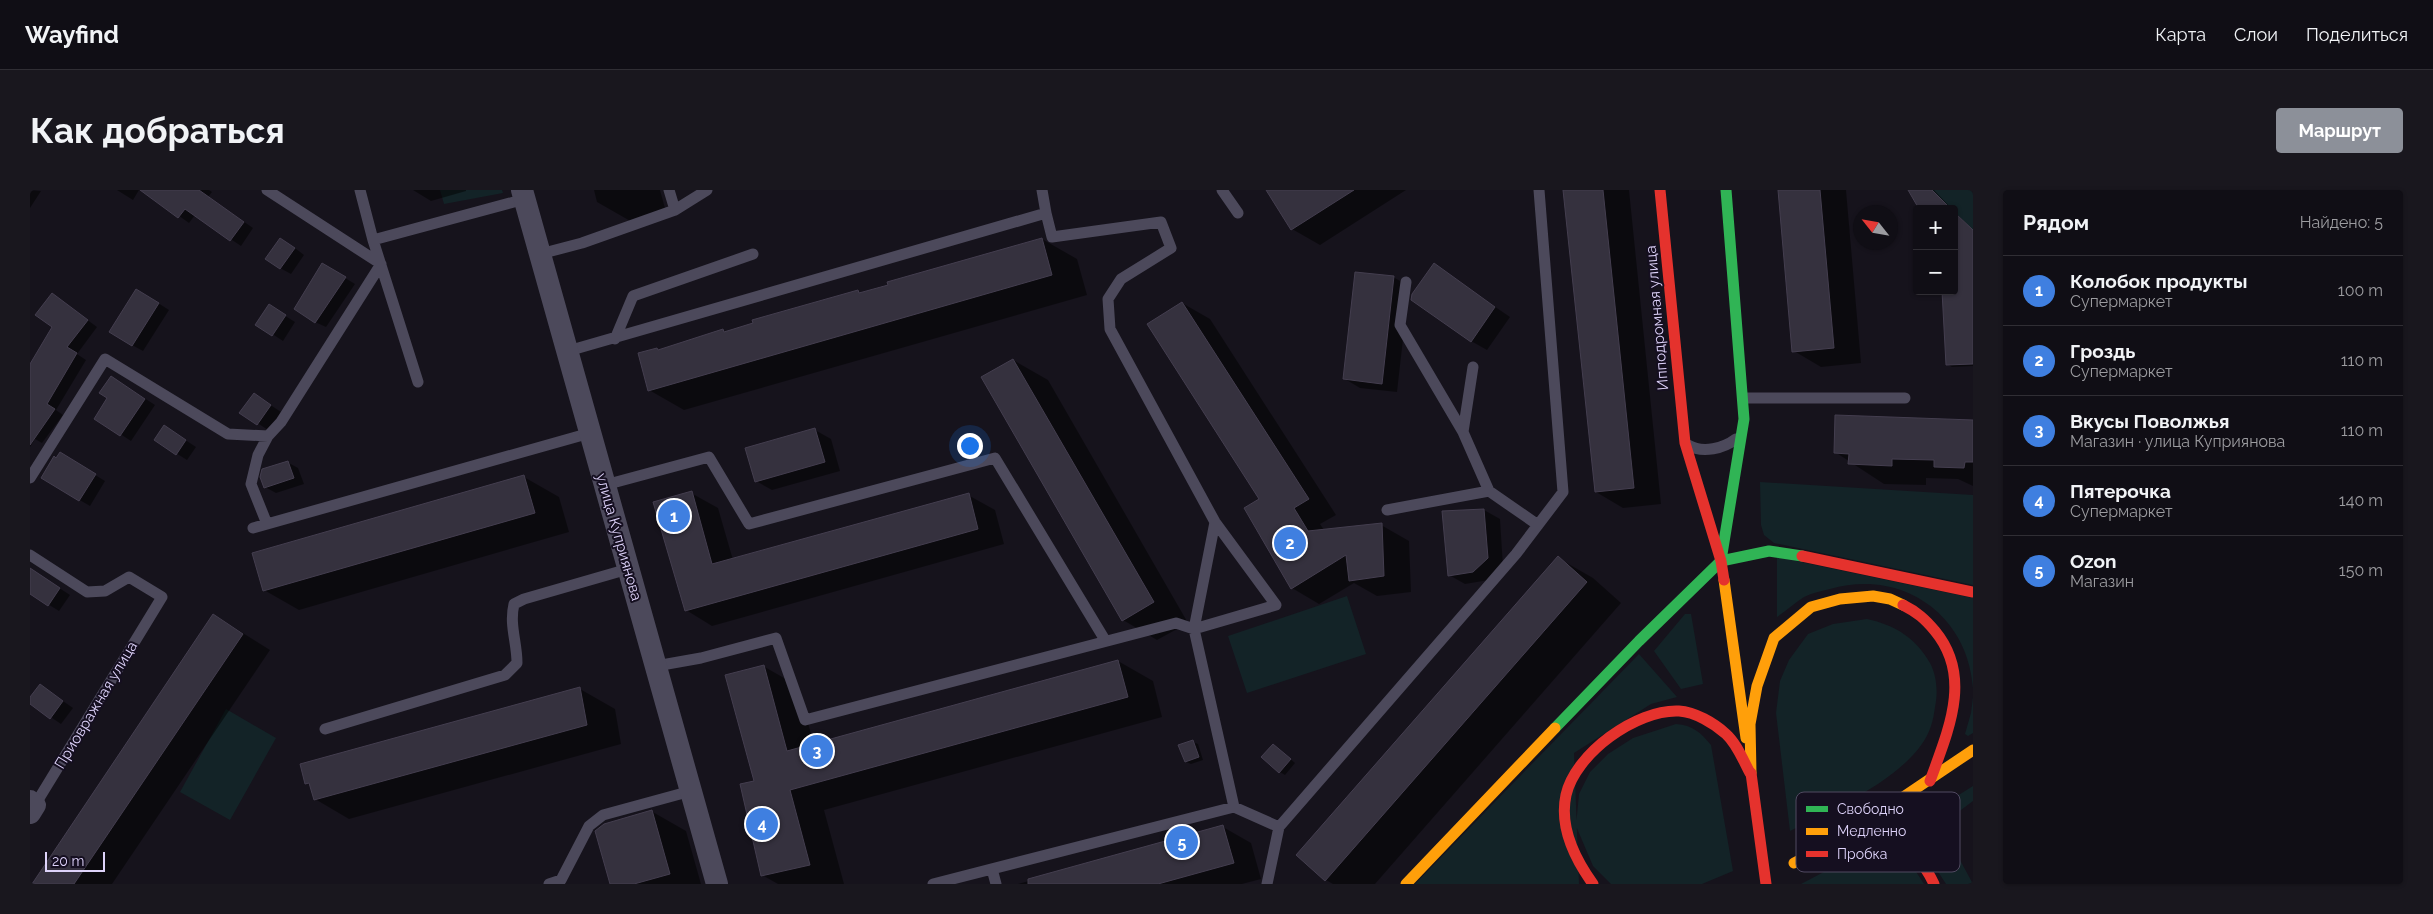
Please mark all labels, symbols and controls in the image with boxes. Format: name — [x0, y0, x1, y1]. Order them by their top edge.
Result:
text: Wayfind — [25, 20, 119, 49]
text: Карта — [2155, 24, 2206, 45]
text: Слои — [2234, 24, 2278, 45]
text: Поделиться — [2306, 24, 2408, 45]
button: Маршрут — [2276, 108, 2403, 153]
text: Как добраться — [30, 110, 285, 151]
north arrow — [1853, 205, 1898, 250]
map controls — [1913, 205, 1958, 295]
button: + — [1913, 205, 1958, 250]
text: Рядом — [2023, 210, 2089, 235]
text: Найдено: 5 — [2300, 213, 2383, 232]
street label: Ипподромная улица — [1642, 245, 1672, 391]
button: − — [1913, 250, 1958, 295]
text: Колобок продукты — [2070, 270, 2247, 292]
text: 1 — [2035, 281, 2043, 300]
text: 100 m — [2338, 281, 2383, 300]
text: Супермаркет — [2070, 292, 2173, 311]
text: Гроздь — [2070, 340, 2135, 362]
text: 2 — [2034, 351, 2044, 370]
text: 110 m — [2341, 351, 2383, 370]
text: Супермаркет — [2070, 362, 2173, 381]
text: Вкусы Поволжья — [2070, 410, 2230, 432]
text: 3 — [2035, 421, 2043, 440]
text: 110 m — [2341, 421, 2383, 440]
text: Магазин · улица Куприянова — [2070, 432, 2285, 451]
your location — [957, 433, 983, 459]
street label: улица Куприянова — [592, 471, 646, 603]
text: Пятерочка — [2070, 480, 2171, 502]
text: 4 — [2034, 491, 2044, 510]
text: 140 m — [2339, 491, 2383, 510]
pin: 1 — [658, 497, 690, 535]
text: Супермаркет — [2070, 502, 2173, 521]
pin: 2 — [1274, 524, 1306, 562]
text: Ozon — [2070, 550, 2117, 572]
text: 5 — [2035, 561, 2043, 580]
text: 150 m — [2339, 561, 2383, 580]
text: Магазин — [2070, 572, 2134, 591]
street label: Приовражная улица — [51, 638, 141, 772]
pin: 3 — [801, 732, 833, 770]
legend — [1796, 792, 1960, 872]
text: Свободно — [1837, 801, 1904, 817]
pin: 4 — [746, 805, 778, 843]
pin: 5 — [1166, 823, 1198, 861]
text: Медленно — [1837, 823, 1906, 839]
text: Пробка — [1837, 846, 1887, 862]
scale bar — [45, 849, 105, 872]
text: 20 m — [52, 853, 84, 869]

